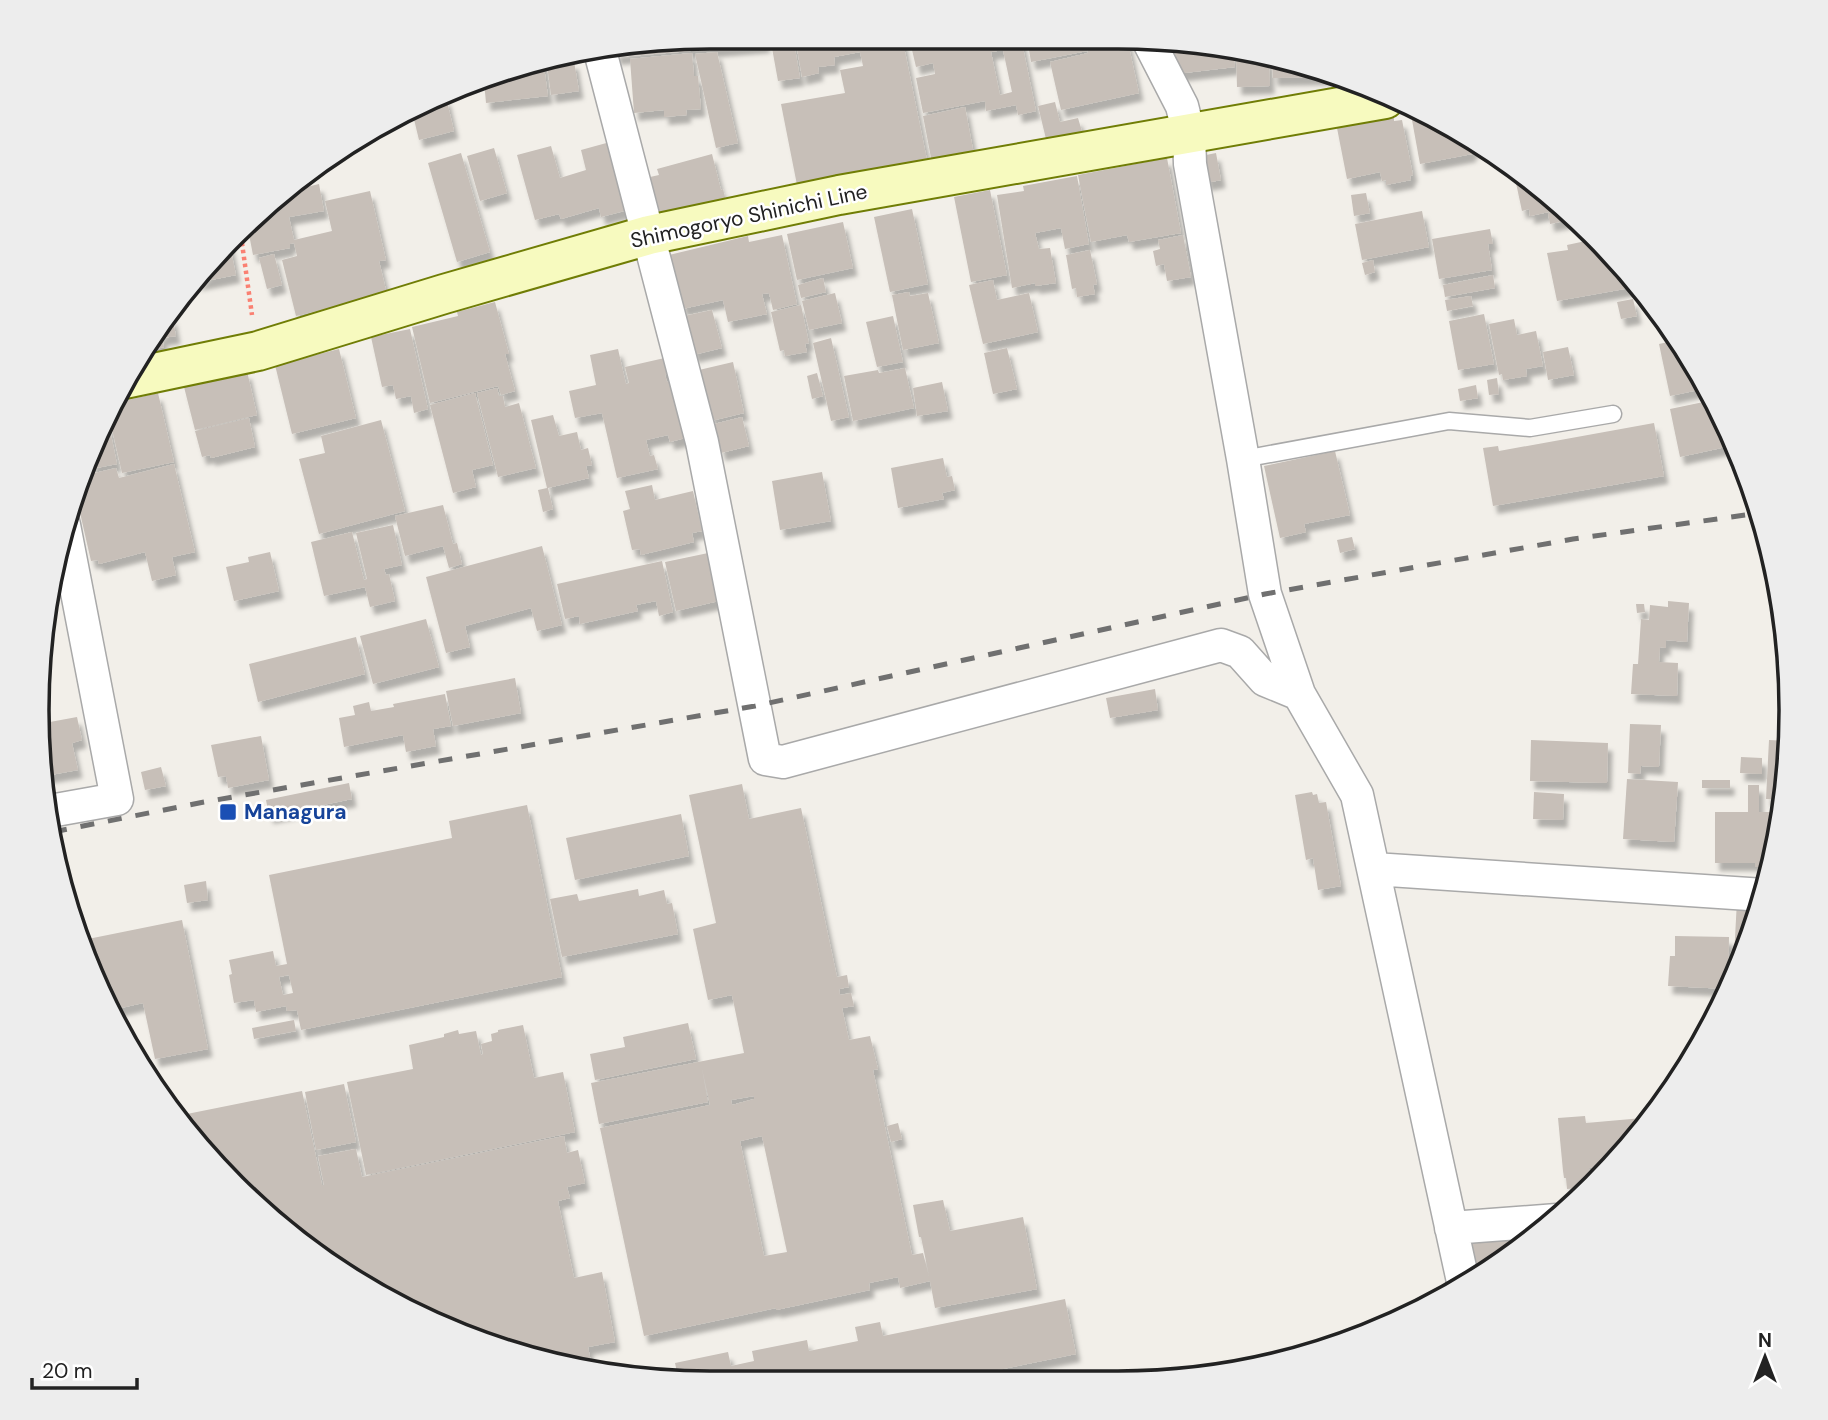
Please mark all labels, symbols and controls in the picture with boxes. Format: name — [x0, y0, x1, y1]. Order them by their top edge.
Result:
street label: Shimogoryo Shinichi Line — [628, 177, 870, 255]
place label: Managura — [244, 798, 347, 826]
marker: Managura — [218, 802, 238, 822]
north arrow — [1730, 1322, 1800, 1392]
text: N — [1758, 1328, 1772, 1353]
scale bar — [32, 1346, 136, 1390]
text: 20 m — [42, 1357, 93, 1385]

